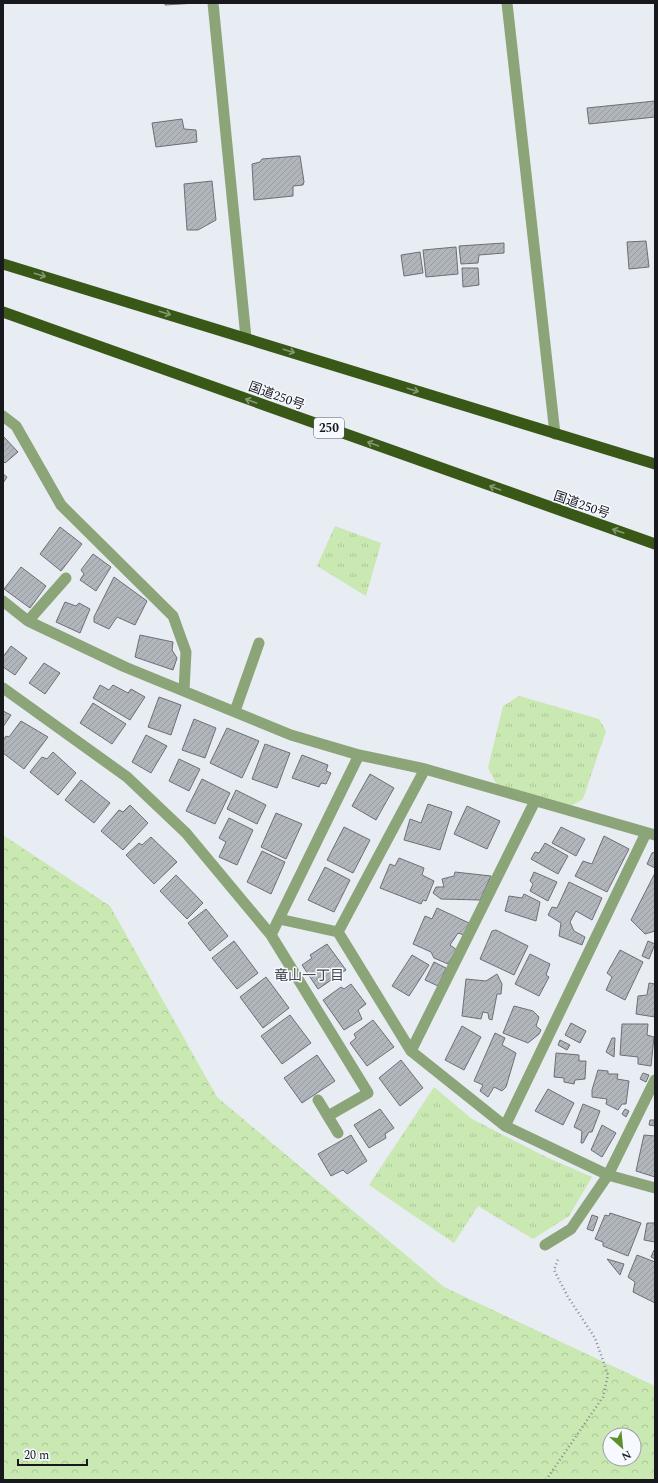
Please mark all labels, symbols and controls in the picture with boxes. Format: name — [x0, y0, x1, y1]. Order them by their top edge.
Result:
one-way arrow — [34, 272, 47, 279]
one-way arrow — [158, 310, 171, 317]
one-way arrow — [282, 348, 295, 355]
street label: 国道250号 — [246, 377, 308, 415]
one-way arrow — [406, 387, 419, 394]
one-way arrow — [245, 396, 257, 404]
road number: 250 — [314, 418, 344, 438]
one-way arrow — [367, 440, 379, 448]
one-way arrow — [490, 483, 502, 491]
street label: 国道250号 — [551, 486, 613, 524]
one-way arrow — [612, 527, 625, 534]
district label: 竜山一丁目 — [274, 965, 344, 986]
north arrow — [602, 1427, 642, 1467]
scale bar — [18, 1441, 87, 1467]
text: 20 m — [24, 1446, 49, 1465]
text: N — [618, 1446, 634, 1465]

